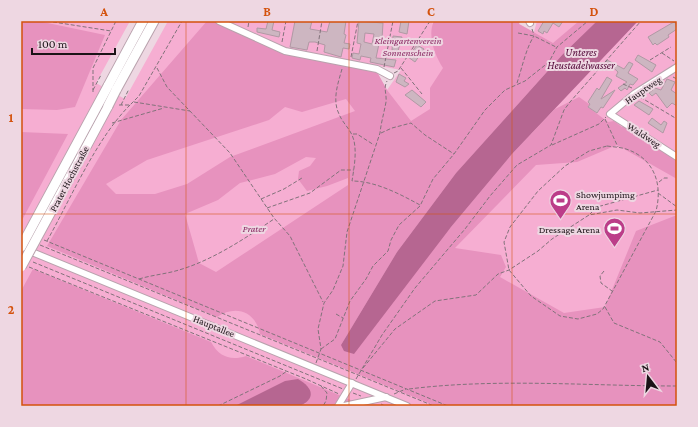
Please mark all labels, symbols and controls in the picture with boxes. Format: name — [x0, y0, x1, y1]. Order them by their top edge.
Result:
text: A — [99, 4, 108, 19]
text: B — [263, 4, 271, 19]
text: C — [427, 4, 435, 19]
text: D — [590, 4, 599, 19]
scale bar — [32, 30, 115, 56]
park label: Kleingartenverein Sonnenschein — [375, 35, 441, 58]
text: 100 m — [38, 37, 68, 51]
water label: Unteres Heustadelwasser — [547, 46, 616, 71]
street label: Hauptweg — [623, 74, 663, 106]
text: 1 — [9, 110, 14, 125]
street label: Waldweg — [625, 120, 663, 150]
street label: Prater Hochstraße — [47, 144, 91, 213]
sports icon: Showjumpimg Arena — [548, 187, 574, 220]
place label: Showjumpimg Arena — [576, 189, 635, 212]
sports icon: Dressage Arena — [602, 216, 628, 249]
park label: Prater — [242, 223, 266, 234]
place label: Dressage Arena — [539, 224, 600, 235]
text: 2 — [8, 302, 15, 317]
street label: Hauptallee — [192, 313, 237, 340]
north arrow — [628, 357, 668, 397]
text: N — [640, 360, 651, 374]

